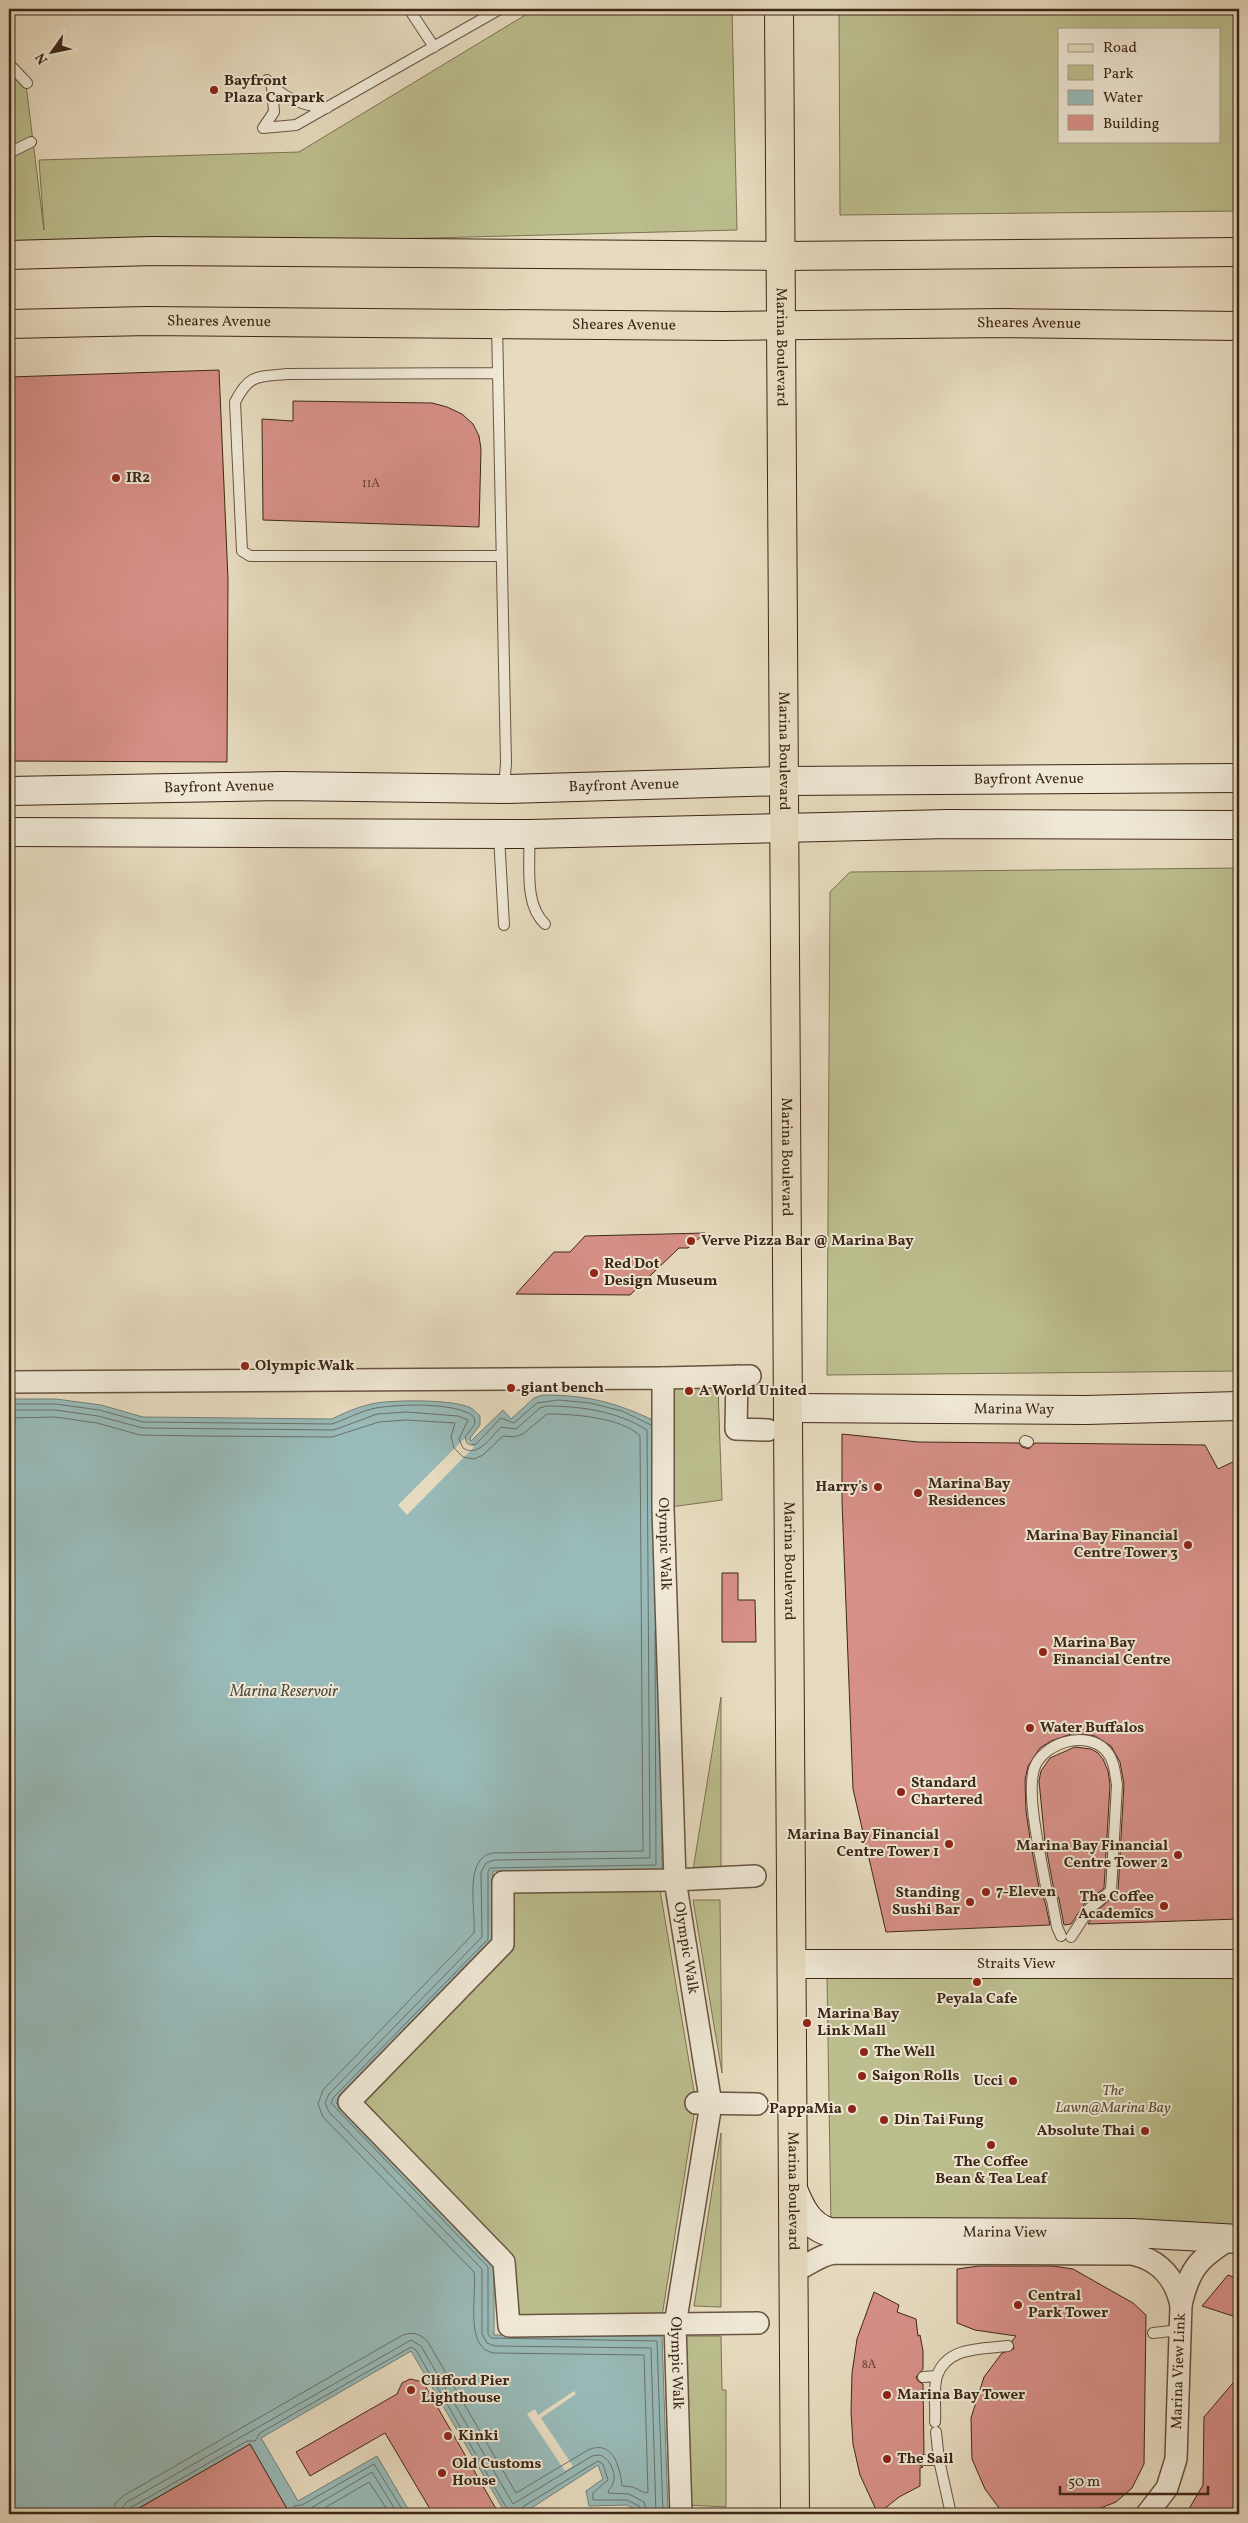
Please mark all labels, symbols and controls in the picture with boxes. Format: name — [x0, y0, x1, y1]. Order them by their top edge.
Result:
north arrow — [28, 28, 78, 78]
legend — [1058, 28, 1220, 142]
text: Road — [1103, 38, 1137, 59]
text: N — [32, 49, 53, 68]
text: Park — [1103, 64, 1134, 85]
place label: Bayfront Plaza Carpark — [224, 71, 325, 109]
marker: Bayfront Plaza Carpark — [208, 84, 220, 96]
text: Water — [1103, 88, 1143, 109]
text: Building — [1103, 114, 1160, 135]
street label: Marina Boulevard — [770, 287, 792, 407]
street label: Sheares Avenue — [167, 311, 271, 333]
street label: Sheares Avenue — [977, 312, 1081, 334]
street label: Sheares Avenue — [572, 314, 676, 336]
place label: IR2 — [126, 468, 150, 489]
marker: IR2 — [110, 472, 122, 484]
house number: 11A — [362, 476, 380, 492]
street label: Marina Boulevard — [773, 691, 795, 811]
street label: Bayfront Avenue — [974, 769, 1084, 790]
street label: Bayfront Avenue — [568, 774, 679, 798]
street label: Bayfront Avenue — [164, 776, 274, 799]
street label: Marina Boulevard — [775, 1097, 797, 1217]
place label: Verve Pizza Bar @ Marina Bay — [701, 1231, 914, 1252]
marker: Verve Pizza Bar @ Marina Bay — [685, 1235, 697, 1247]
place label: Red Dot Design Museum — [604, 1254, 718, 1292]
marker: Red Dot Design Museum — [588, 1267, 600, 1279]
place label: Olympic Walk — [255, 1356, 355, 1377]
marker: Olympic Walk — [239, 1360, 251, 1372]
place label: giant bench — [521, 1378, 604, 1399]
place label: A World United — [699, 1381, 807, 1402]
marker: giant bench — [505, 1382, 517, 1394]
marker: A World United — [683, 1385, 695, 1397]
street label: Marina Way — [974, 1399, 1054, 1420]
place label: Marina Bay Residences — [928, 1474, 1011, 1512]
place label: Harry's — [816, 1477, 868, 1498]
marker: Harry's — [872, 1481, 884, 1493]
marker: Marina Bay Residences — [912, 1487, 924, 1499]
street label: Olympic Walk — [653, 1497, 676, 1591]
street label: Marina Boulevard — [778, 1501, 800, 1621]
place label: Marina Bay Financial Centre Tower 3 — [1026, 1526, 1178, 1564]
marker: Marina Bay Financial Centre Tower 3 — [1182, 1539, 1194, 1551]
place label: Marina Bay Financial Centre — [1053, 1633, 1171, 1671]
marker: Marina Bay Financial Centre — [1037, 1646, 1049, 1658]
water label: Marina Reservoir — [229, 1681, 339, 1703]
place label: Water Buffalos — [1040, 1718, 1144, 1739]
marker: Water Buffalos — [1024, 1722, 1036, 1734]
place label: Standard Chartered — [911, 1773, 983, 1811]
marker: Standard Chartered — [895, 1786, 907, 1798]
place label: Marina Bay Financial Centre Tower 1 — [787, 1825, 939, 1863]
place label: Marina Bay Financial Centre Tower 2 — [1016, 1836, 1168, 1874]
marker: Marina Bay Financial Centre Tower 1 — [943, 1838, 955, 1850]
marker: Marina Bay Financial Centre Tower 2 — [1172, 1849, 1184, 1861]
place label: 7-Eleven — [996, 1882, 1056, 1903]
place label: Standing Sushi Bar — [892, 1883, 960, 1921]
marker: 7-Eleven — [980, 1886, 992, 1898]
place label: The Coffee Academïcs — [1078, 1887, 1154, 1925]
marker: Standing Sushi Bar — [964, 1896, 976, 1908]
street label: Olympic Walk — [668, 1900, 704, 1996]
marker: The Coffee Academïcs — [1158, 1900, 1170, 1912]
street label: Straits View — [977, 1954, 1056, 1975]
marker: Peyala Cafe — [971, 1976, 983, 1988]
place label: Peyala Cafe — [937, 1989, 1018, 2010]
place label: Marina Bay Link Mall — [817, 2004, 900, 2042]
marker: Marina Bay Link Mall — [801, 2017, 813, 2029]
place label: The Well — [874, 2042, 935, 2063]
marker: The Well — [858, 2046, 870, 2058]
place label: Saigon Rolls — [872, 2066, 959, 2087]
marker: Saigon Rolls — [856, 2070, 868, 2082]
place label: Ucci — [973, 2071, 1003, 2092]
marker: Ucci — [1007, 2075, 1019, 2087]
park label: The Lawn@Marina Bay — [1055, 2081, 1171, 2119]
place label: PappaMia — [769, 2099, 842, 2120]
marker: PappaMia — [846, 2103, 858, 2115]
place label: Din Tai Fung — [894, 2110, 984, 2131]
marker: Din Tai Fung — [878, 2114, 890, 2126]
place label: Absolute Thai — [1037, 2121, 1135, 2142]
marker: Absolute Thai — [1139, 2125, 1151, 2137]
street label: Marina Boulevard — [782, 2131, 804, 2251]
marker: The Coffee Bean & Tea Leaf — [985, 2139, 997, 2151]
place label: The Coffee Bean & Tea Leaf — [935, 2152, 1048, 2190]
street label: Marina View — [963, 2222, 1047, 2243]
place label: Central Park Tower — [1028, 2286, 1108, 2324]
marker: Central Park Tower — [1012, 2299, 1024, 2311]
street label: Marina View Link — [1166, 2313, 1191, 2430]
street label: Olympic Walk — [664, 2315, 688, 2410]
house number: 8A — [862, 2357, 877, 2373]
place label: Clifford Pier Lighthouse — [421, 2371, 509, 2409]
marker: Clifford Pier Lighthouse — [405, 2384, 417, 2396]
place label: Marina Bay Tower — [897, 2385, 1025, 2406]
marker: Marina Bay Tower — [881, 2389, 893, 2401]
place label: Kinki — [458, 2426, 498, 2447]
marker: Kinki — [442, 2430, 454, 2442]
place label: The Sail — [897, 2449, 954, 2470]
marker: The Sail — [881, 2453, 893, 2465]
place label: Old Customs House — [452, 2454, 542, 2492]
scale bar — [1060, 2463, 1208, 2495]
marker: Old Customs House — [436, 2467, 448, 2479]
text: 50 m — [1068, 2472, 1100, 2493]

